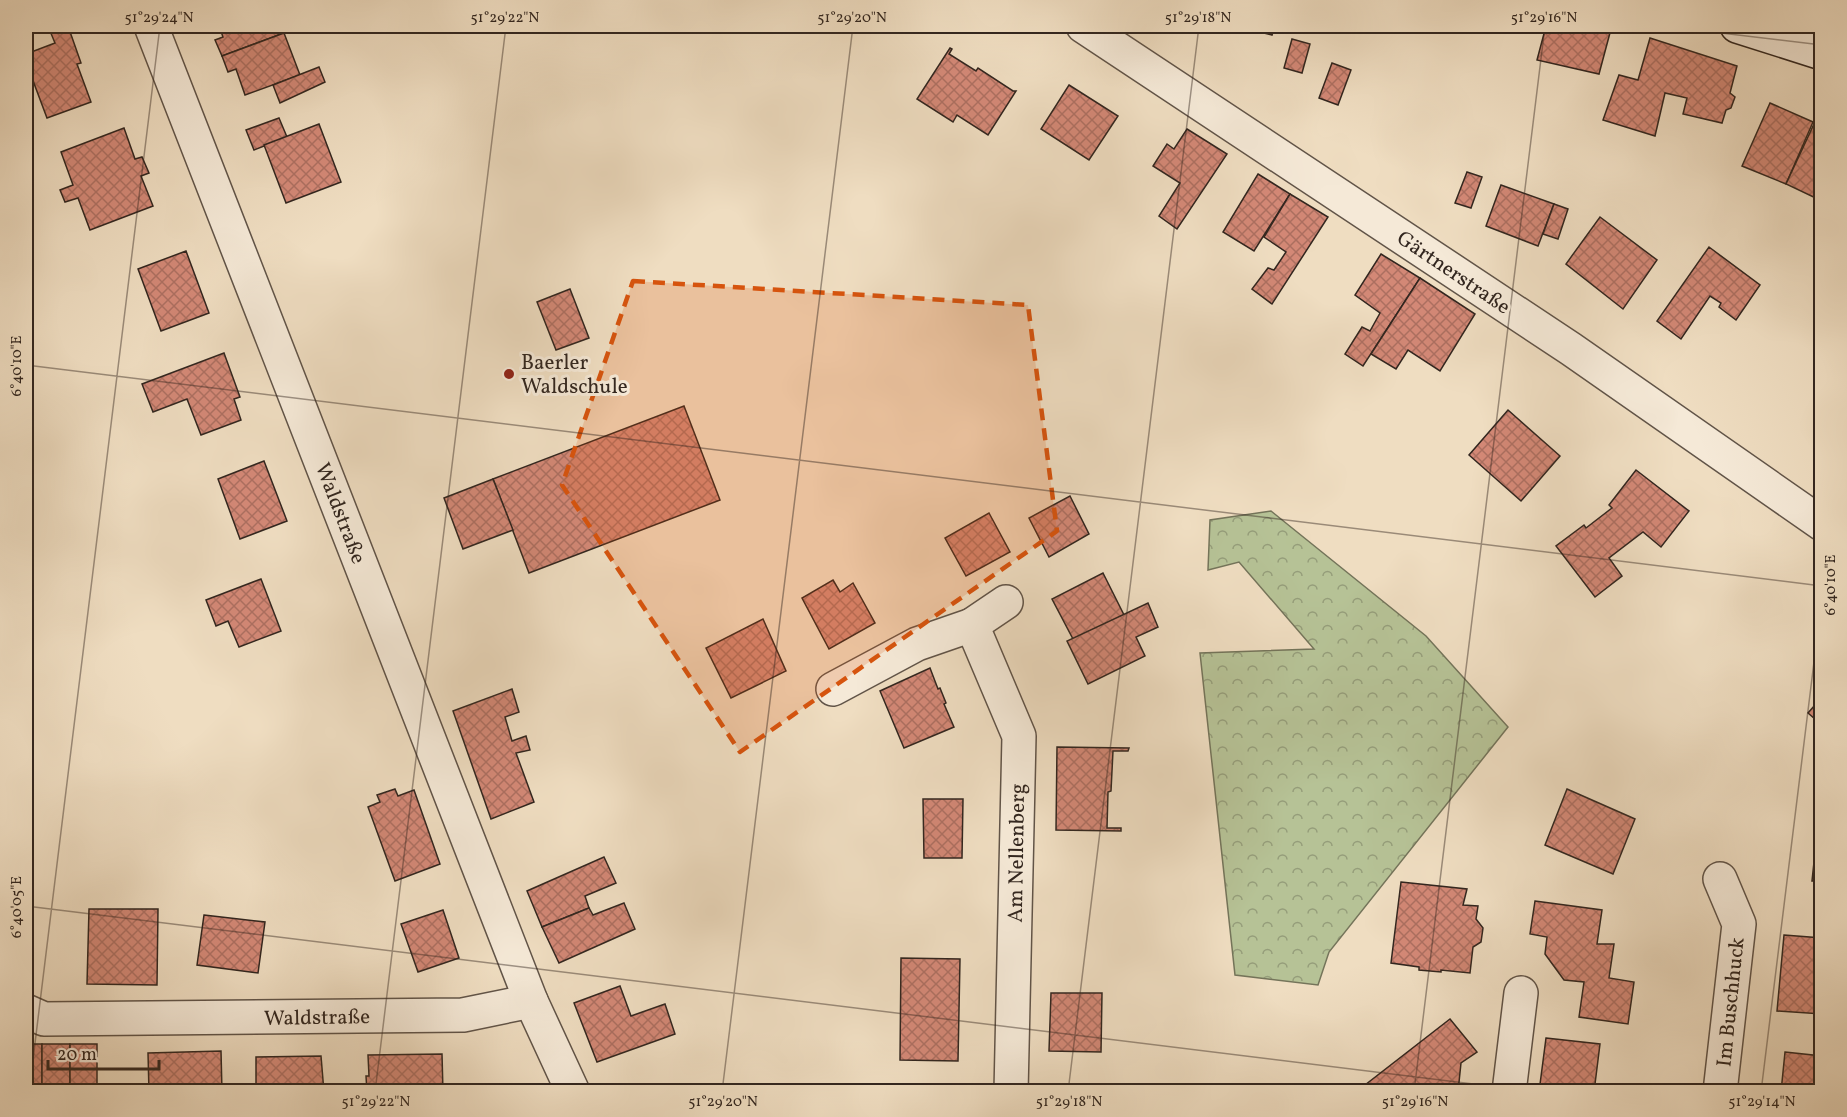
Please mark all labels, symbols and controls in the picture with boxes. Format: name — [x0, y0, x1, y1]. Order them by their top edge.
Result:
text: 51°29'24"N — [124, 8, 194, 29]
text: 51°29'22"N — [471, 8, 539, 29]
text: 51°29'20"N — [817, 8, 887, 29]
text: 51°29'18"N — [1165, 8, 1231, 29]
text: 51°29'16"N — [1511, 8, 1577, 29]
street label: Gärtnerstraße — [1391, 224, 1516, 322]
text: 6°40'10"E — [7, 335, 28, 397]
place label: Baerler Waldschule — [521, 349, 628, 402]
marker: Baerler Waldschule — [502, 367, 516, 381]
street label: Waldstraße — [307, 459, 372, 568]
text: 6°40'10"E — [1821, 554, 1842, 616]
street label: Am Nellenberg — [1002, 783, 1033, 923]
text: 6°40'05"E — [7, 876, 28, 938]
street label: Im Buschhuck — [1710, 935, 1753, 1068]
street label: Waldstraße — [264, 1003, 370, 1034]
scale bar — [48, 1033, 159, 1071]
text: 20 m — [57, 1043, 97, 1068]
text: 51°29'22"N — [342, 1092, 410, 1113]
text: 51°29'20"N — [688, 1092, 758, 1113]
text: 51°29'18"N — [1036, 1092, 1102, 1113]
text: 51°29'16"N — [1382, 1092, 1448, 1113]
text: 51°29'14"N — [1728, 1092, 1796, 1113]

